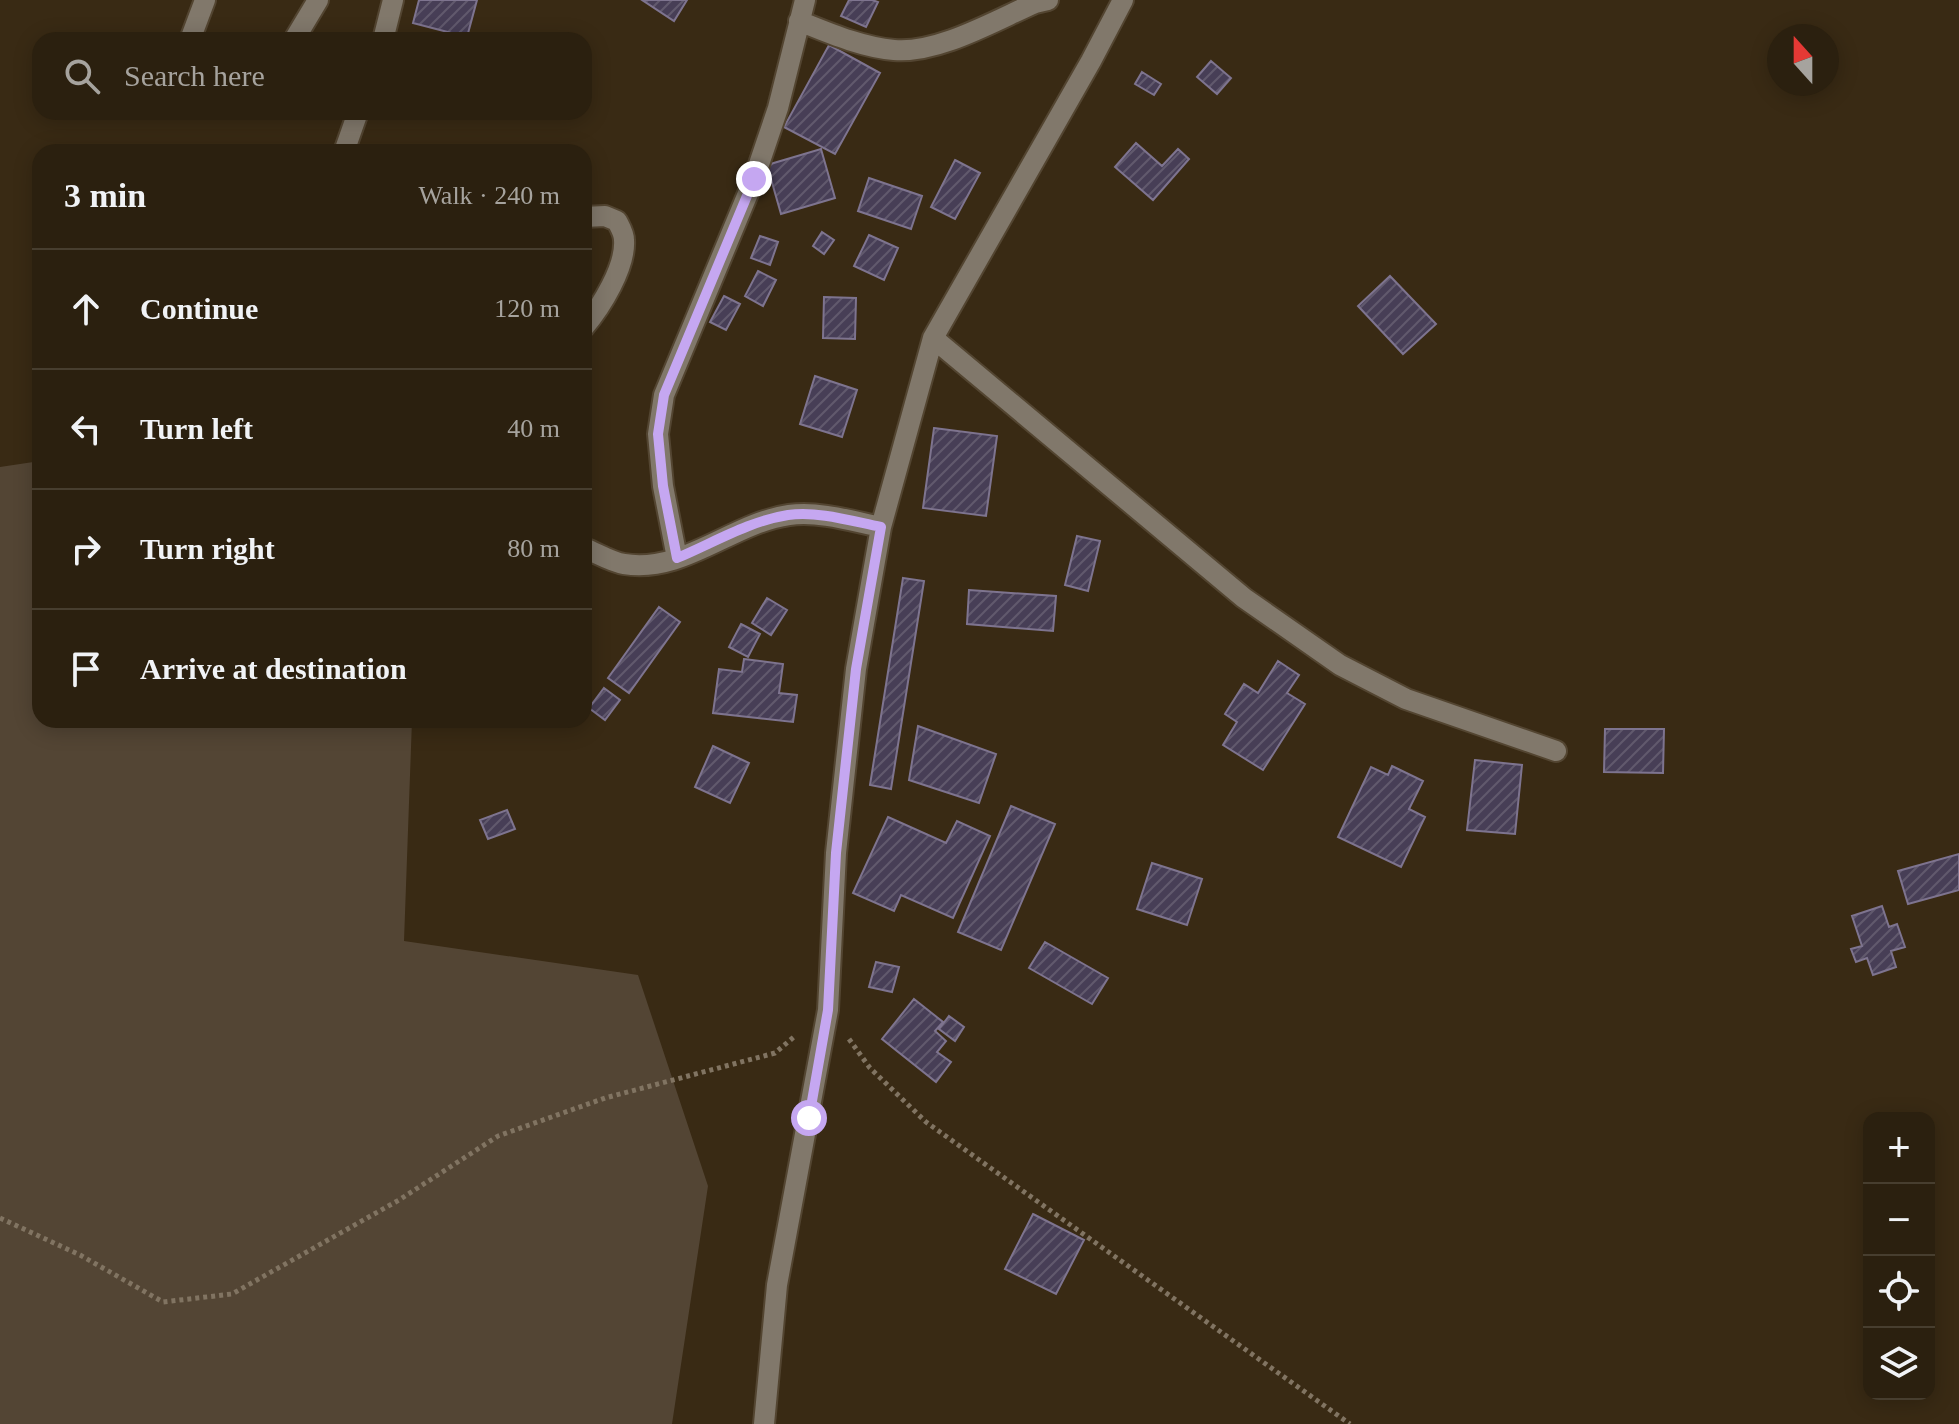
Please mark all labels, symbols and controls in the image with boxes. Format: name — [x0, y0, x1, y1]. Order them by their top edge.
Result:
north arrow — [1767, 24, 1839, 96]
search box — [32, 32, 592, 120]
icon: search — [60, 54, 104, 98]
text: Search here — [124, 59, 265, 92]
route end — [736, 161, 772, 197]
text: 3 min — [64, 177, 146, 214]
text: Walk · 240 m — [418, 181, 560, 210]
icon: ahead — [64, 287, 108, 331]
text: Continue — [140, 292, 258, 325]
text: 120 m — [494, 294, 560, 323]
icon: left — [64, 407, 108, 451]
text: Turn left — [140, 412, 253, 445]
text: 40 m — [507, 414, 560, 443]
icon: right — [64, 527, 108, 571]
text: Turn right — [140, 532, 275, 565]
text: 80 m — [507, 534, 560, 563]
icon: arrive — [64, 647, 108, 691]
text: Arrive at destination — [140, 652, 407, 685]
route start — [791, 1100, 827, 1136]
map controls — [1863, 1112, 1935, 1400]
button: + — [1863, 1112, 1935, 1184]
button: − — [1863, 1184, 1935, 1256]
button: locate — [1863, 1256, 1935, 1328]
button: layers — [1863, 1328, 1935, 1400]

